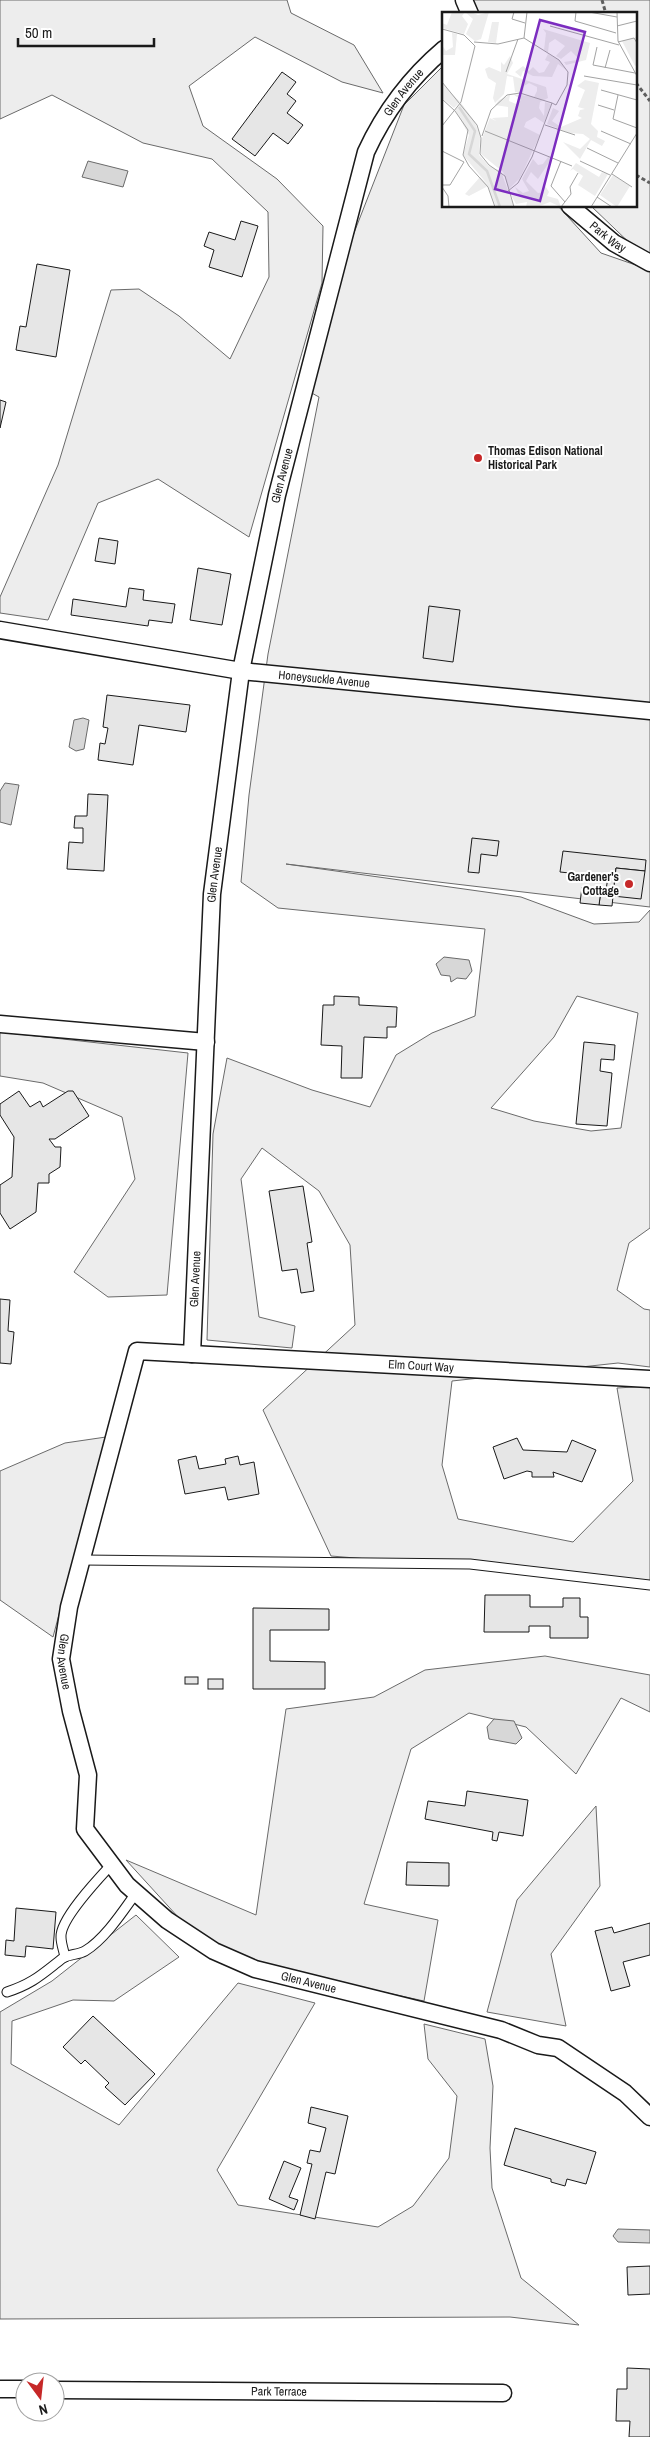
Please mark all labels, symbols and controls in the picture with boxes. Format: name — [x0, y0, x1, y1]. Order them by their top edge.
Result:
inset map — [442, 12, 638, 208]
scale bar — [18, 15, 154, 47]
text: 50 m — [25, 22, 52, 43]
street label: Glen Avenue — [380, 65, 427, 119]
street label: Park Way — [586, 218, 629, 256]
place label: Thomas Edison National Historical Park — [488, 443, 603, 473]
street label: Glen Avenue — [268, 446, 297, 505]
marker: Thomas Edison National Historical Park — [472, 452, 484, 464]
street label: Honeysuckle Avenue — [278, 667, 371, 692]
street label: Glen Avenue — [204, 846, 226, 903]
place label: Gardener's Cottage — [567, 869, 620, 899]
marker: Gardener's Cottage — [623, 878, 635, 890]
street label: Glen Avenue — [186, 1251, 204, 1308]
street label: Elm Court Way — [388, 1356, 454, 1376]
street label: Glen Avenue — [53, 1633, 75, 1691]
street label: Glen Avenue — [279, 1968, 338, 1997]
north arrow — [15, 2372, 65, 2422]
street label: Park Terrace — [251, 2383, 307, 2400]
text: N — [37, 2400, 50, 2419]

